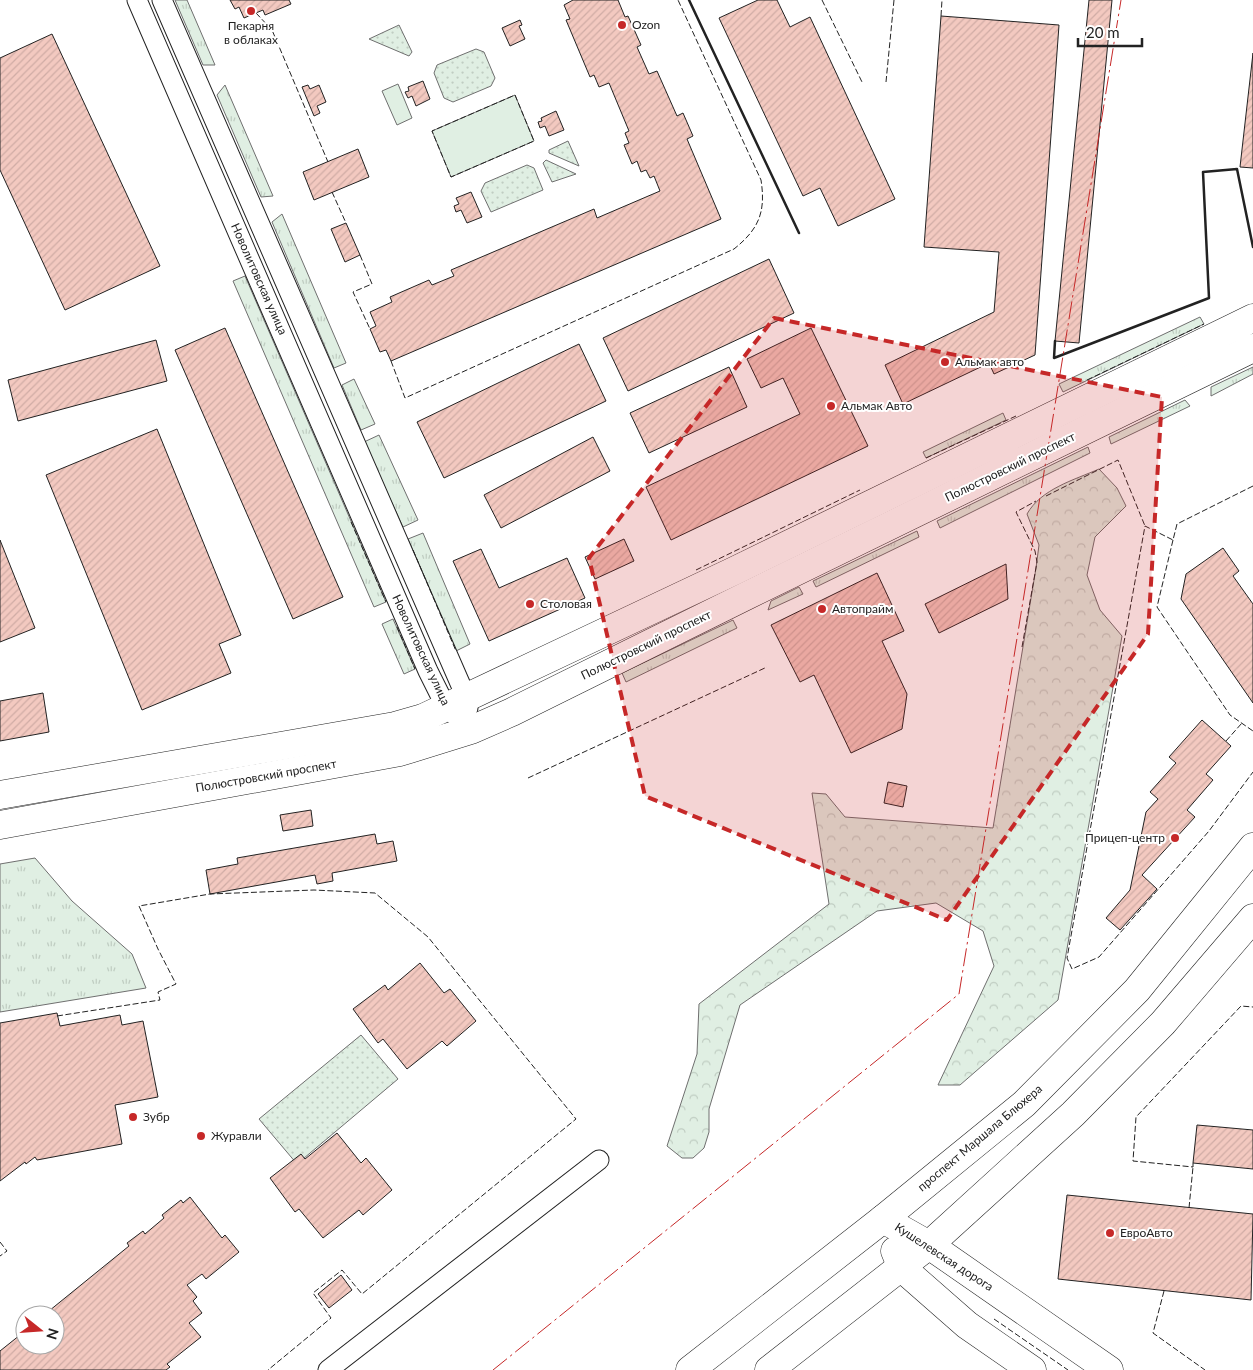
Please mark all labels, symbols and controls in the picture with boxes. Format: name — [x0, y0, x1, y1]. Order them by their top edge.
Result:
marker: Пекарня в облаках — [245, 5, 257, 17]
scale bar — [1078, 15, 1142, 47]
place label: Ozon — [632, 17, 660, 32]
place label: Пекарня в облаках — [224, 18, 278, 47]
marker: Ozon — [616, 19, 628, 31]
text: 20 m — [1086, 23, 1120, 41]
street label: Новолитовская улица — [228, 221, 291, 337]
place label: Альмак авто — [955, 354, 1024, 369]
marker: Альмак авто — [939, 356, 951, 368]
place label: Альмак Авто — [841, 398, 912, 413]
marker: Альмак Авто — [825, 400, 837, 412]
street label: Полюстровский проспект — [942, 428, 1077, 505]
street label: Новолитовская улица — [389, 592, 454, 708]
place label: Столовая — [540, 596, 592, 611]
marker: Столовая — [524, 598, 536, 610]
place label: Автопрайм — [832, 601, 893, 616]
marker: Автопрайм — [816, 603, 828, 615]
street label: Полюстровский проспект — [578, 606, 713, 683]
street label: Полюстровский проспект — [194, 756, 338, 795]
place label: Прицеп-центр — [1085, 830, 1165, 845]
marker: Прицеп-центр — [1169, 832, 1181, 844]
street label: проспект Маршала Блюхера — [914, 1081, 1045, 1194]
place label: Зубр — [143, 1109, 170, 1124]
marker: Зубр — [127, 1111, 139, 1123]
place label: Журавли — [211, 1128, 262, 1143]
marker: Журавли — [195, 1130, 207, 1142]
street label: Кушелевская дорога — [892, 1219, 996, 1294]
place label: ЕвроАвто — [1120, 1225, 1173, 1240]
marker: ЕвроАвто — [1104, 1227, 1116, 1239]
north arrow — [15, 1305, 65, 1355]
text: N — [43, 1326, 63, 1342]

